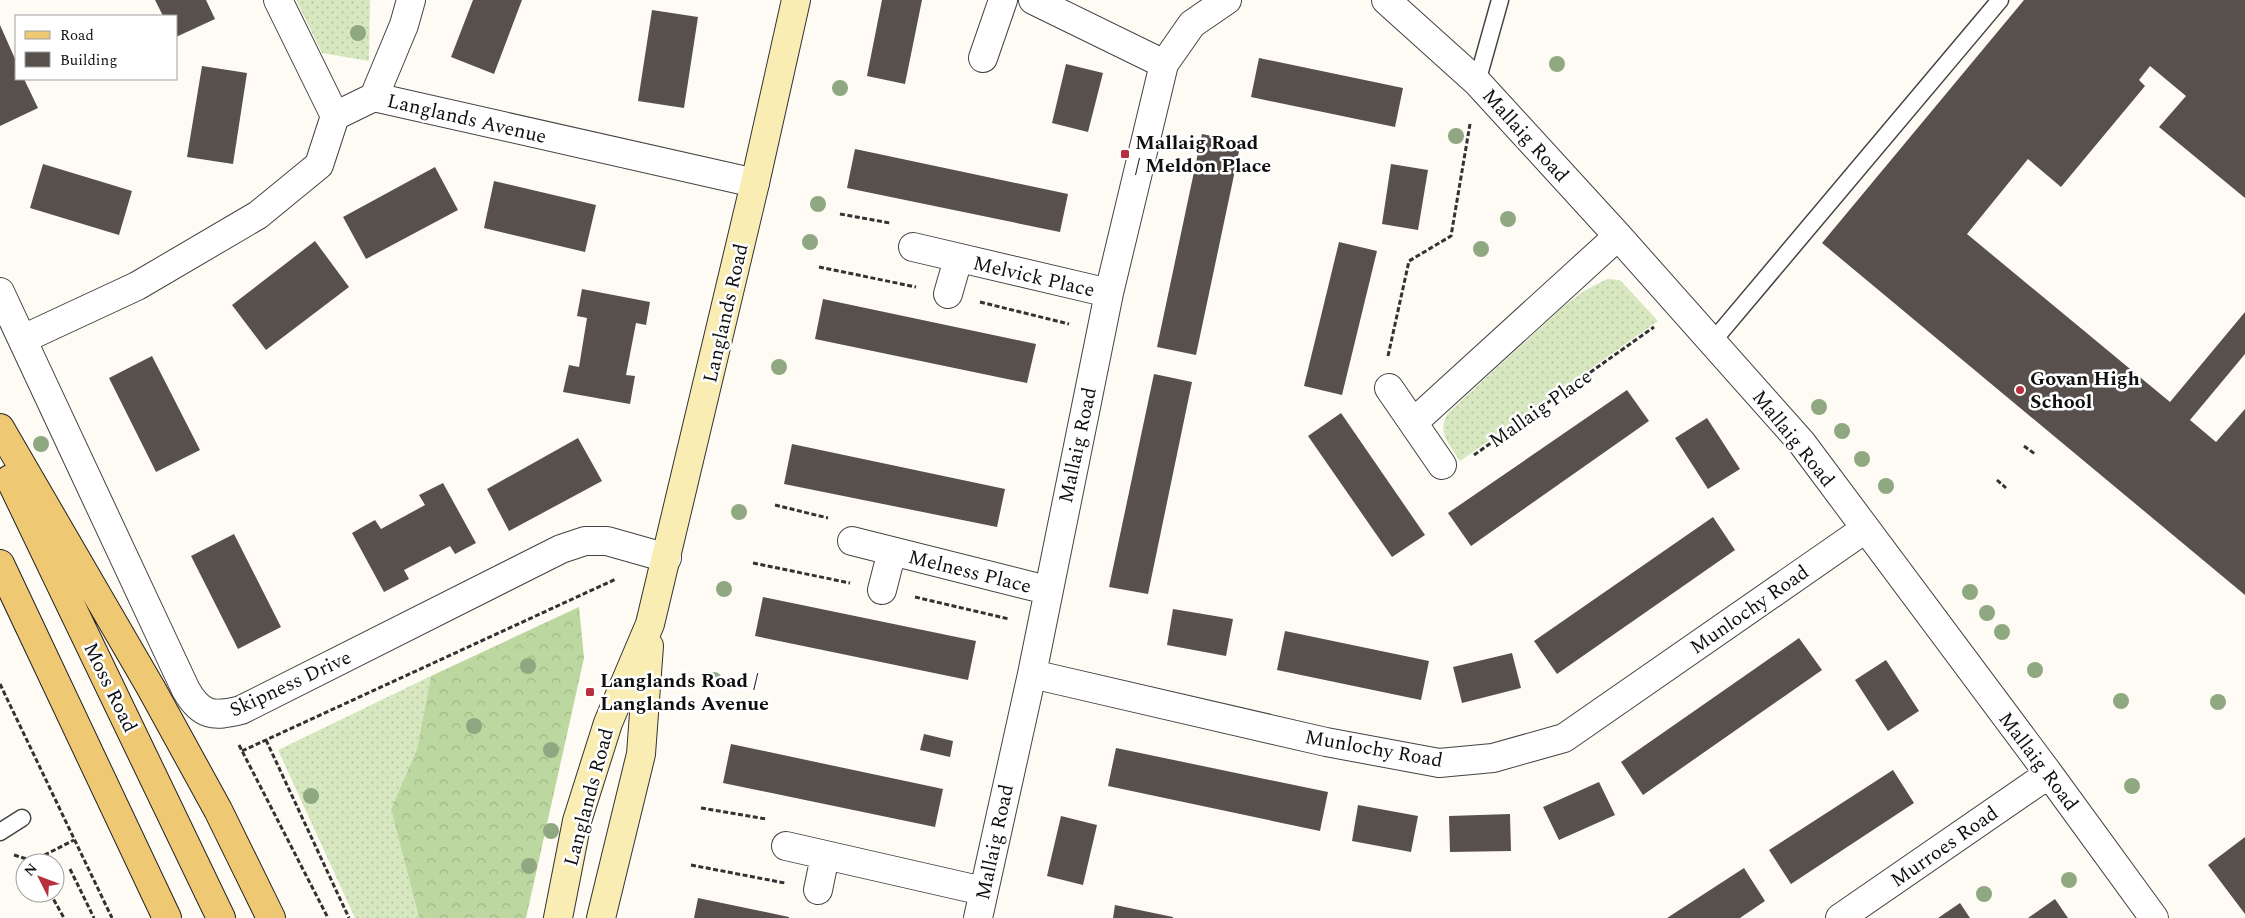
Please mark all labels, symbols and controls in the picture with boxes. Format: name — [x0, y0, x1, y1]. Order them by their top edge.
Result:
legend — [15, 15, 178, 80]
text: Road — [60, 24, 94, 47]
text: Building — [60, 49, 117, 72]
street label: Mallaig Road — [1475, 82, 1576, 189]
street label: Langlands Avenue — [384, 86, 549, 152]
place label: Mallaig Road / Meldon Place — [1135, 128, 1271, 181]
marker: Mallaig Road / Meldon Place — [1119, 148, 1131, 160]
street label: Langlands Road — [695, 241, 757, 386]
street label: Melvick Place — [970, 248, 1098, 306]
street label: Mallaig Place — [1483, 362, 1598, 456]
place label: Govan High School — [2030, 364, 2140, 417]
street label: Mallaig Road — [1745, 383, 1842, 494]
marker: Govan High School — [2014, 384, 2026, 396]
street label: Mallaig Road — [1051, 385, 1105, 506]
street label: Melness Place — [905, 542, 1034, 602]
street label: Munlochy Road — [1684, 558, 1815, 662]
street label: Moss Road — [75, 637, 145, 738]
street label: Skipness Drive — [225, 643, 356, 725]
place label: Langlands Road / Langlands Avenue — [600, 666, 769, 719]
marker: Langlands Road / Langlands Avenue — [584, 686, 596, 698]
street label: Mallaig Road — [1991, 706, 2086, 818]
street label: Munlochy Road — [1303, 722, 1445, 776]
street label: Langlands Road — [556, 725, 622, 870]
street label: Mallaig Road — [968, 782, 1022, 903]
street label: Murroes Road — [1885, 799, 2005, 895]
north arrow — [15, 853, 65, 903]
text: N — [19, 858, 42, 881]

